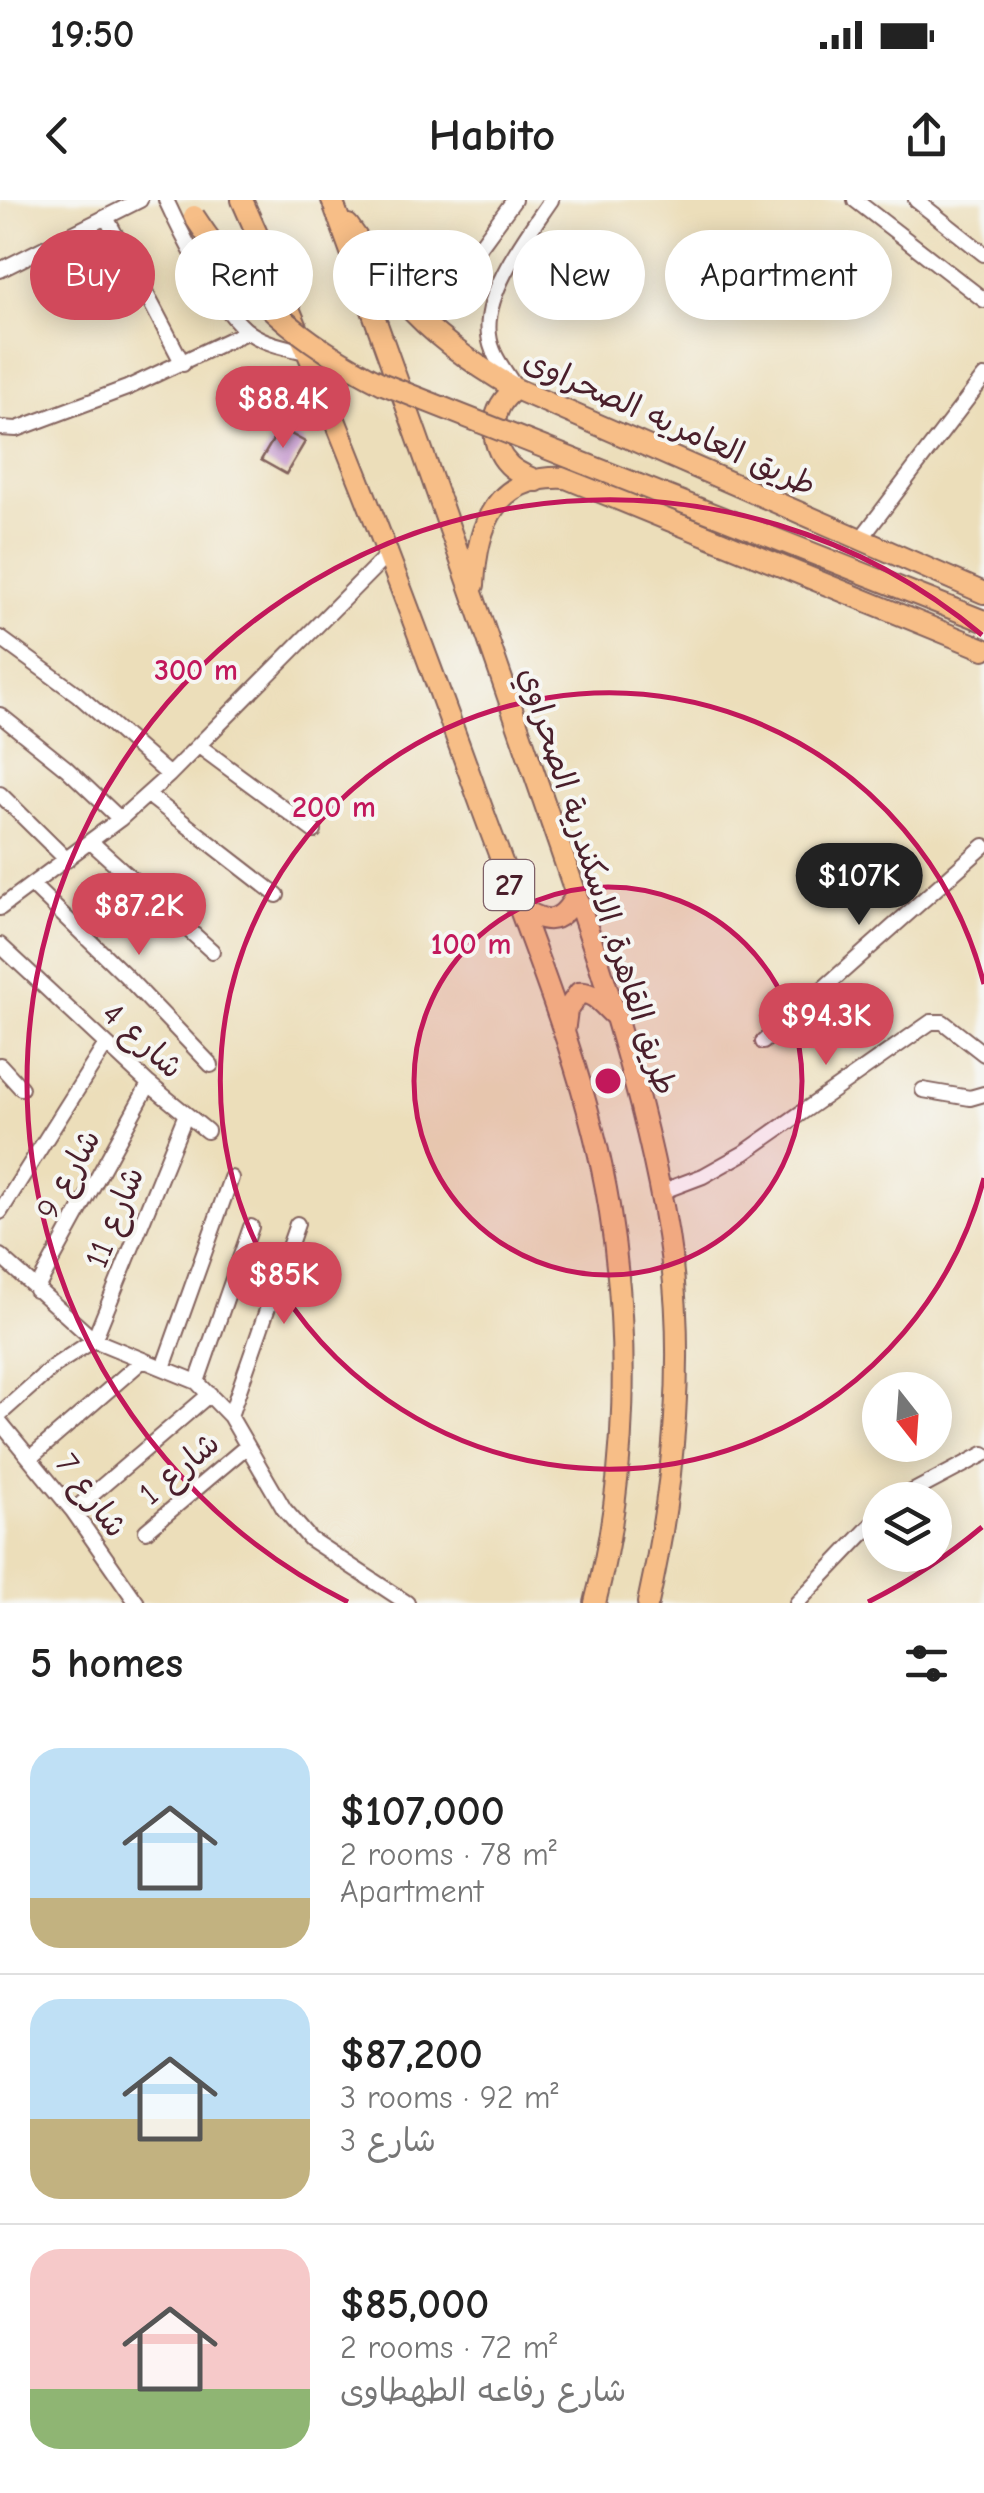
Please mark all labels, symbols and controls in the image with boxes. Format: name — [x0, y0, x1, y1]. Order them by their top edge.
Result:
text: 19:50 — [50, 13, 135, 57]
icon: back — [30, 108, 85, 163]
icon: share — [899, 108, 954, 163]
text: Habito — [429, 109, 555, 161]
chip: Buy — [30, 230, 155, 320]
chip: Rent — [175, 230, 313, 320]
chip: Filters — [333, 230, 493, 320]
chip: New — [513, 230, 645, 320]
chip: Apartment — [665, 230, 892, 320]
street label: طريق العامريه الصحراوى — [518, 341, 822, 504]
pin: $88.4K — [202, 366, 364, 451]
text: $88.4K — [238, 380, 328, 417]
text: 300 m — [154, 653, 238, 688]
street label: طريق القاهرة, الاسكندرية الصحراوي — [507, 663, 684, 1101]
text: 200 m — [292, 790, 376, 825]
pin: $107K — [789, 843, 929, 928]
text: $107K — [818, 857, 900, 894]
road number: 27 — [484, 860, 534, 910]
pin: $87.2K — [58, 873, 220, 958]
text: $87.2K — [94, 887, 184, 924]
text: 100 m — [431, 927, 511, 962]
pin: $94.3K — [745, 983, 907, 1068]
street label: شارع 4 — [92, 995, 191, 1089]
text: $94.3K — [781, 997, 871, 1034]
centre of rings — [590, 1063, 626, 1099]
street label: شارع 9 — [29, 1123, 112, 1228]
street label: شارع 11 — [78, 1161, 155, 1274]
pin: $85K — [225, 1242, 343, 1327]
text: $85K — [249, 1256, 319, 1293]
north arrow — [862, 1372, 952, 1462]
map controls — [862, 1372, 952, 1572]
street label: شارع 1 — [132, 1424, 229, 1515]
street label: شارع 7 — [45, 1446, 135, 1547]
button: layers — [862, 1482, 952, 1572]
icon: filters — [899, 1636, 954, 1691]
text: 5 homes — [30, 1639, 183, 1688]
text: $107,000 — [340, 1787, 505, 1836]
icon: home — [110, 1788, 230, 1908]
text: 2 rooms · 78 m² — [340, 1836, 557, 1873]
text: Apartment — [340, 1873, 483, 1910]
text: $87,200 — [340, 2030, 483, 2079]
icon: home — [110, 2039, 230, 2159]
text: 3 rooms · 92 m² — [340, 2079, 559, 2116]
text: شارع 3 — [340, 2122, 436, 2159]
text: $85,000 — [340, 2280, 489, 2329]
icon: home — [110, 2289, 230, 2409]
text: 2 rooms · 72 m² — [340, 2329, 557, 2366]
text: شارع رفاعه الطهطاوى — [340, 2372, 626, 2409]

